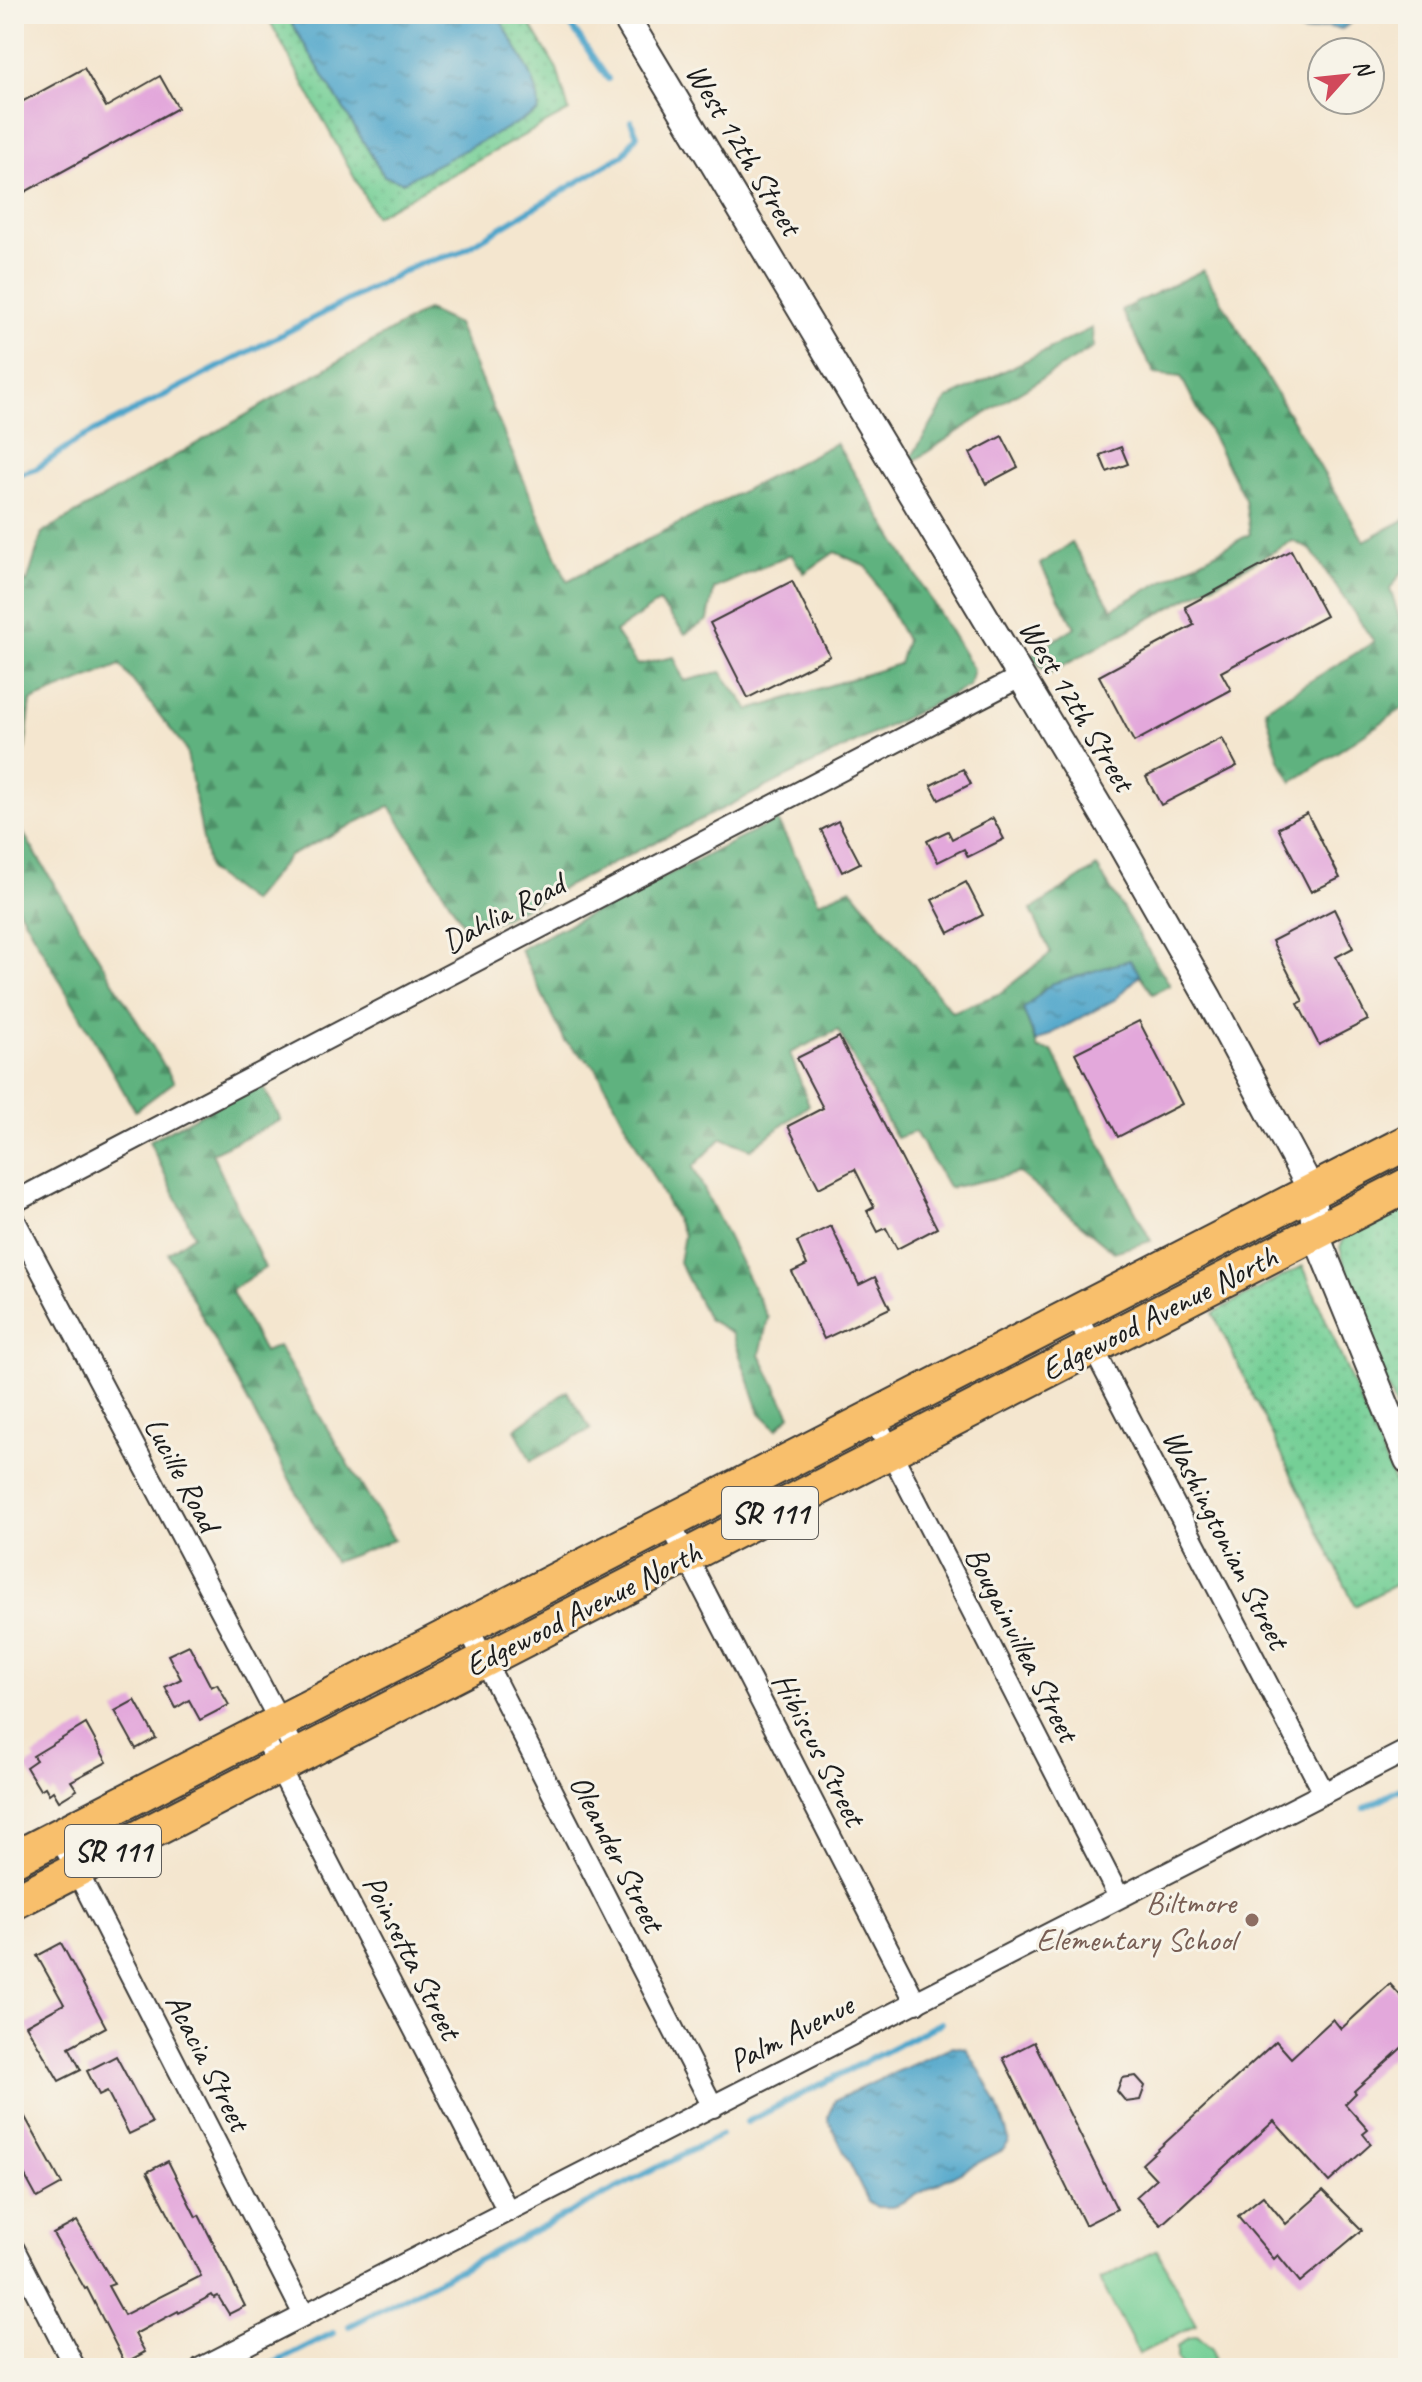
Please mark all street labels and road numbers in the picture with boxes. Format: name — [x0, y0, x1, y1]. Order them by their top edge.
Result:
street label: West 12th Street — [677, 55, 813, 246]
street label: West 12th Street — [1010, 611, 1146, 802]
street label: Dahlia Road — [435, 862, 575, 962]
street label: Edgewood Avenue North — [1034, 1236, 1284, 1390]
street label: Lucille Road — [135, 1410, 231, 1542]
street label: Washingtonian Street — [1153, 1423, 1300, 1658]
road number: SR 111 — [722, 1487, 818, 1539]
street label: Edgewood Avenue North — [458, 1532, 708, 1686]
street label: Bougainvillea Street — [955, 1540, 1090, 1751]
street label: Hibiscus Street — [763, 1665, 877, 1836]
street label: Oleander Street — [560, 1768, 676, 1941]
road number: SR 111 — [65, 1825, 161, 1877]
street label: Poinsetta Street — [353, 1868, 472, 2049]
street label: Palm Avenue — [722, 1983, 862, 2082]
street label: Acacia Street — [156, 1987, 262, 2141]

